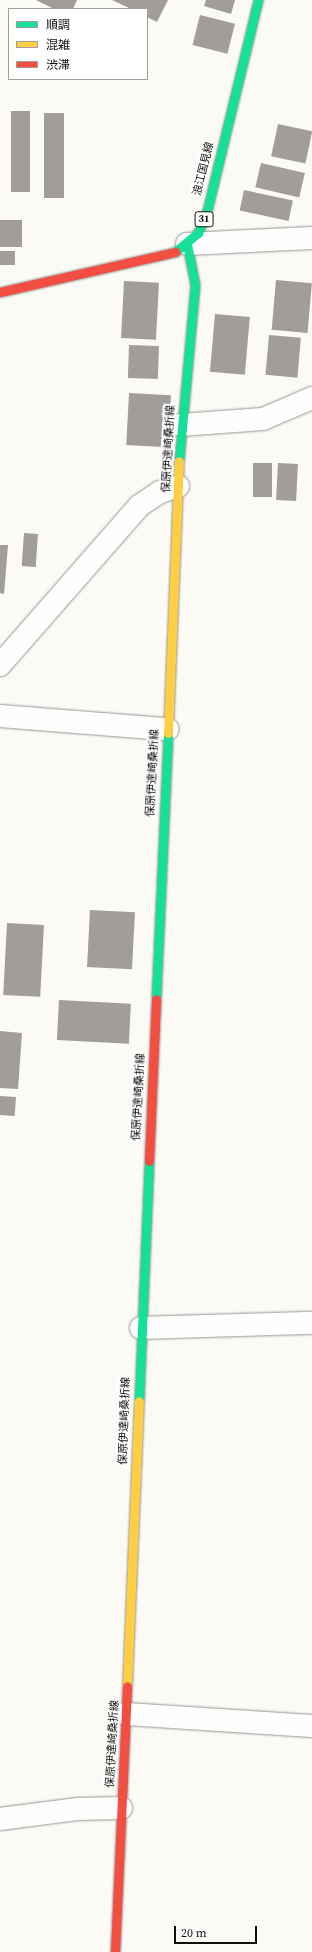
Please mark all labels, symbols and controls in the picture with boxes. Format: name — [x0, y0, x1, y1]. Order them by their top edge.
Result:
legend — [8, 8, 148, 80]
text: 順調 — [46, 17, 70, 33]
text: 混雑 — [46, 37, 70, 53]
text: 渋滞 — [46, 57, 70, 73]
street label: 浪江国見線 — [191, 141, 217, 197]
road number: 31 — [194, 211, 214, 227]
street label: 保原伊達崎桑折線 — [160, 405, 178, 493]
street label: 保原伊達崎桑折線 — [144, 729, 162, 817]
street label: 保原伊達崎桑折線 — [130, 1053, 148, 1141]
street label: 保原伊達崎桑折線 — [117, 1377, 133, 1465]
street label: 保原伊達崎桑折線 — [104, 1700, 122, 1788]
scale bar — [176, 1918, 259, 1944]
text: 20 m — [181, 1925, 207, 1941]

